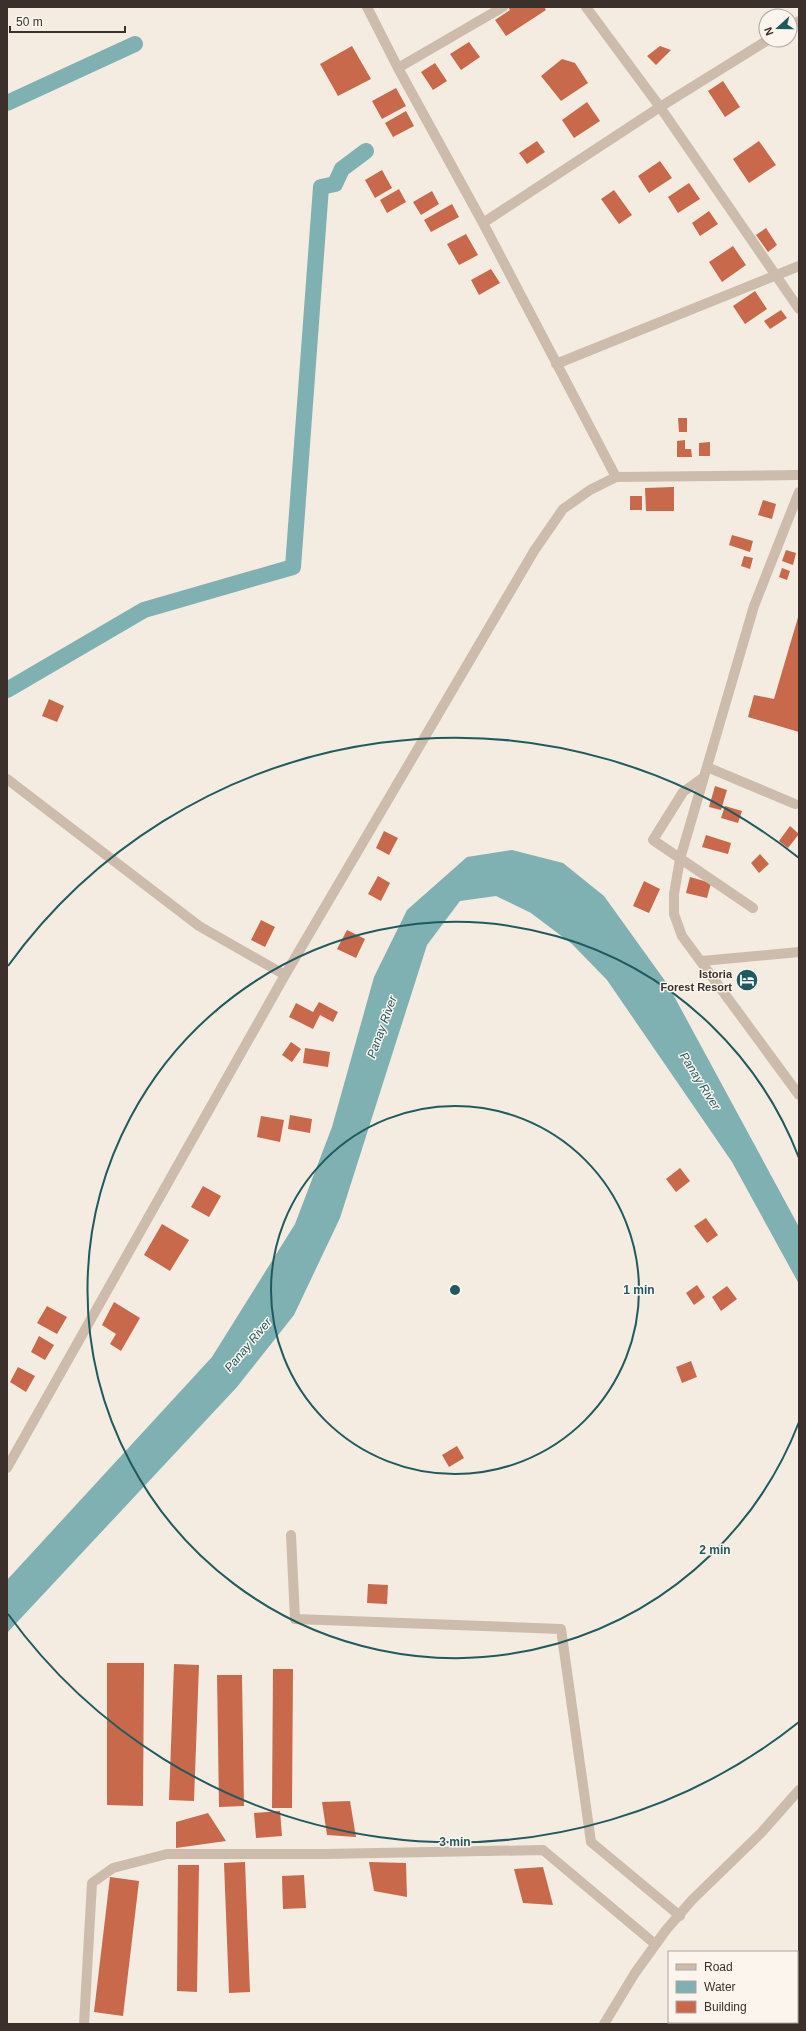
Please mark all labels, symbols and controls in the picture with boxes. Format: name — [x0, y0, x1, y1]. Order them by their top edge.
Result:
scale bar — [10, 8, 125, 34]
north arrow — [758, 8, 798, 48]
text: 50 m — [16, 15, 43, 29]
text: N — [762, 26, 776, 37]
hotel icon: Istoria Forest Resort — [734, 967, 760, 993]
place label: Istoria Forest Resort — [660, 968, 733, 993]
water label: Panay River — [364, 993, 400, 1060]
water label: Panay River — [677, 1050, 724, 1113]
centre of rings — [448, 1283, 462, 1297]
text: 1 min — [623, 1283, 655, 1297]
water label: Panay River — [222, 1315, 275, 1375]
text: 2 min — [699, 1543, 731, 1557]
text: 3 min — [439, 1835, 471, 1849]
legend — [668, 1951, 798, 2023]
text: Road — [704, 1960, 733, 1974]
text: Water — [704, 1980, 736, 1994]
text: Building — [704, 2000, 747, 2014]

